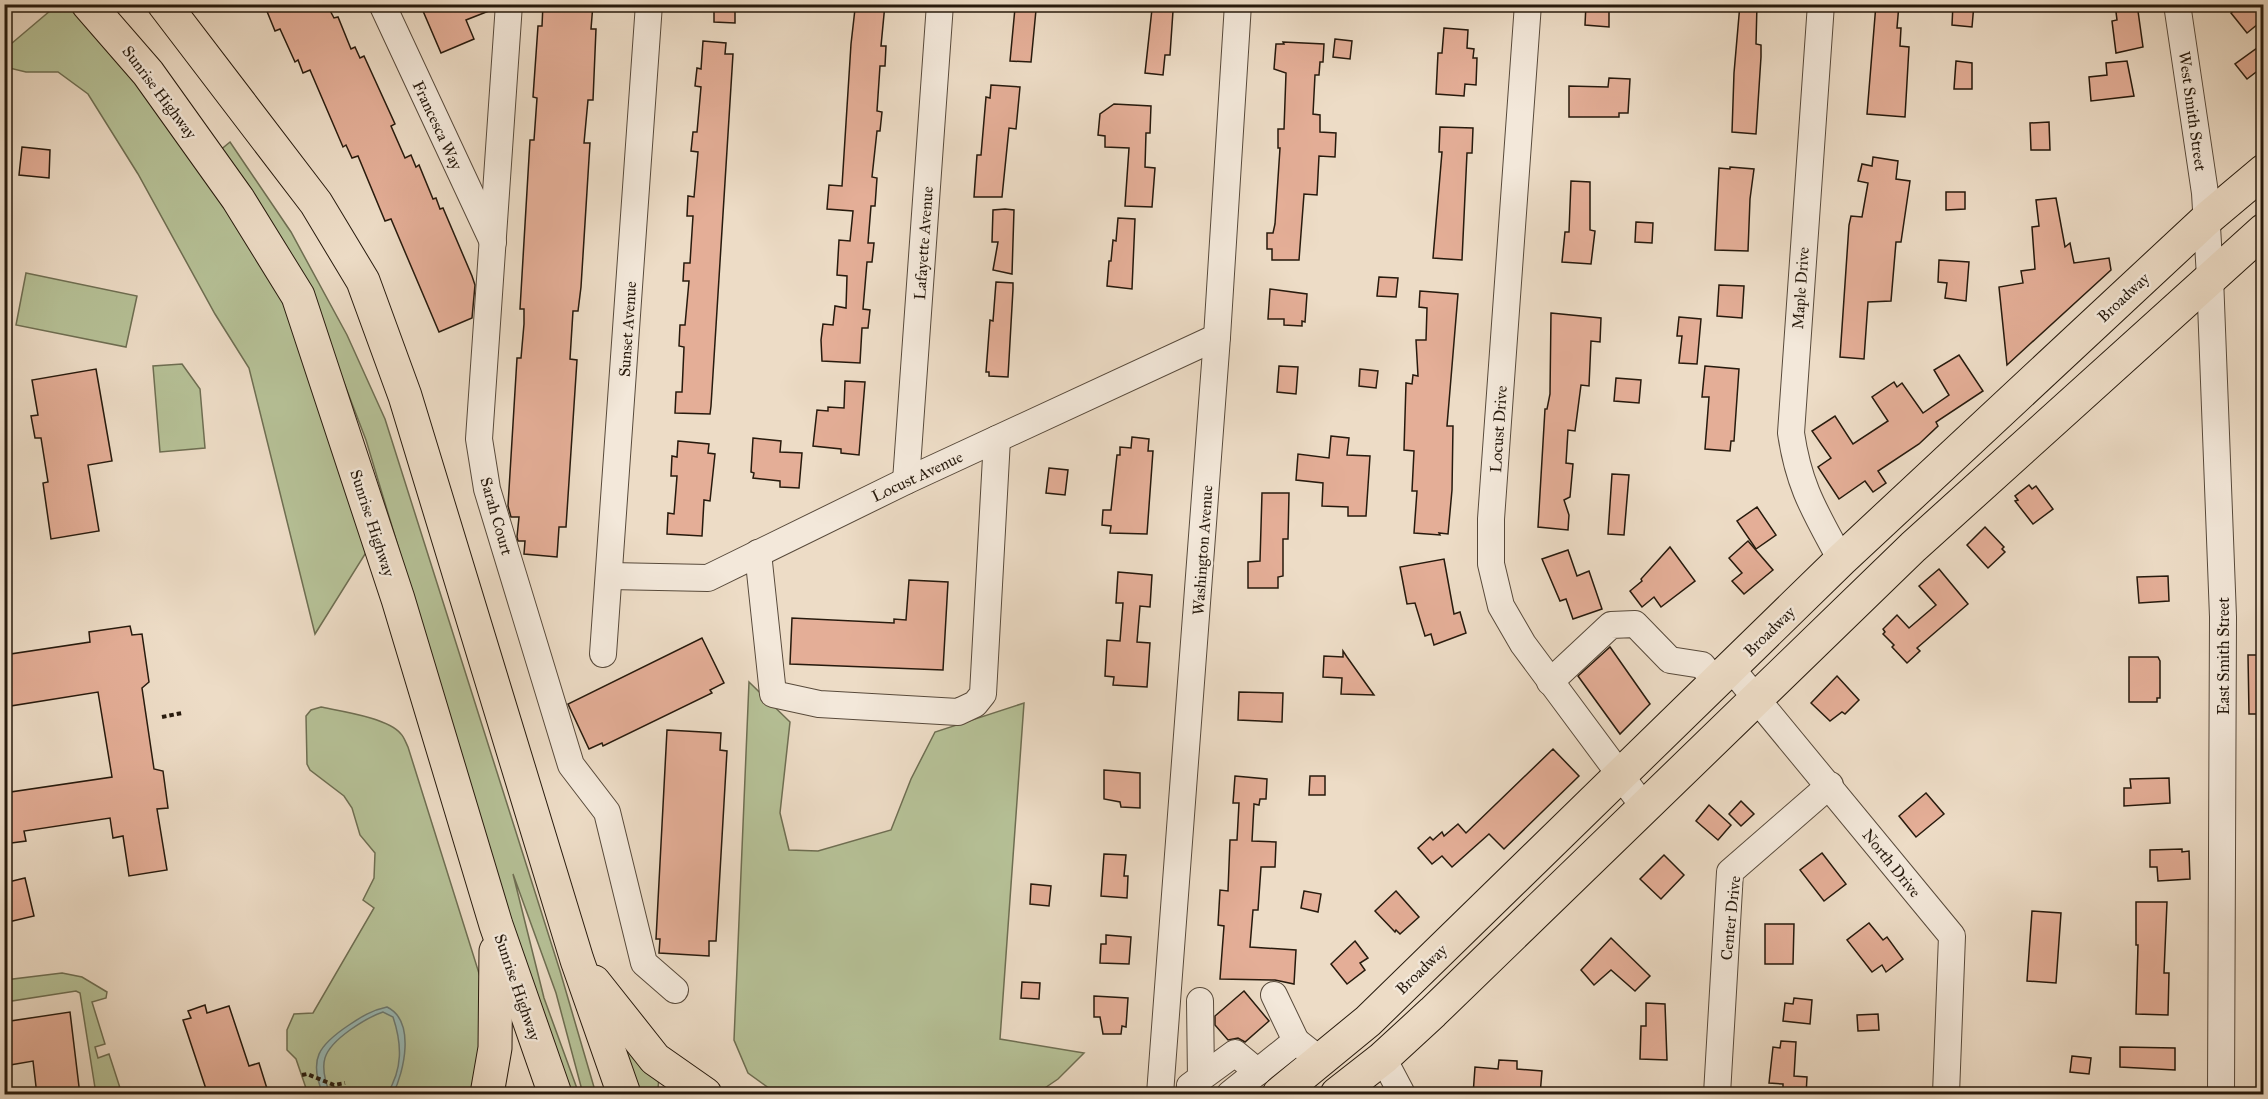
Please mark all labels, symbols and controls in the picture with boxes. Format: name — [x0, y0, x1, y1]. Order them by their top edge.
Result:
street label: Sunrise Highway — [118, 42, 201, 144]
street label: West Smith Street — [2175, 50, 2210, 173]
street label: Francesca Way — [409, 78, 467, 173]
street label: Lafayette Avenue — [910, 185, 937, 301]
street label: Maple Drive — [1788, 246, 1813, 330]
street label: Broadway — [2094, 268, 2154, 326]
street label: Sunset Avenue — [615, 280, 640, 378]
street label: Locust Drive — [1486, 385, 1511, 473]
street label: Locust Avenue — [869, 447, 966, 506]
street label: Sunrise Highway — [345, 467, 399, 580]
street label: Sarah Court — [476, 475, 517, 558]
street label: Washington Avenue — [1188, 484, 1218, 616]
street label: East Smith Street — [2214, 597, 2233, 715]
street label: Broadway — [1740, 602, 1799, 660]
street label: North Drive — [1858, 825, 1925, 902]
street label: Center Drive — [1717, 874, 1744, 961]
street label: Sunrise Highway — [489, 931, 545, 1044]
street label: Broadway — [1392, 940, 1451, 998]

